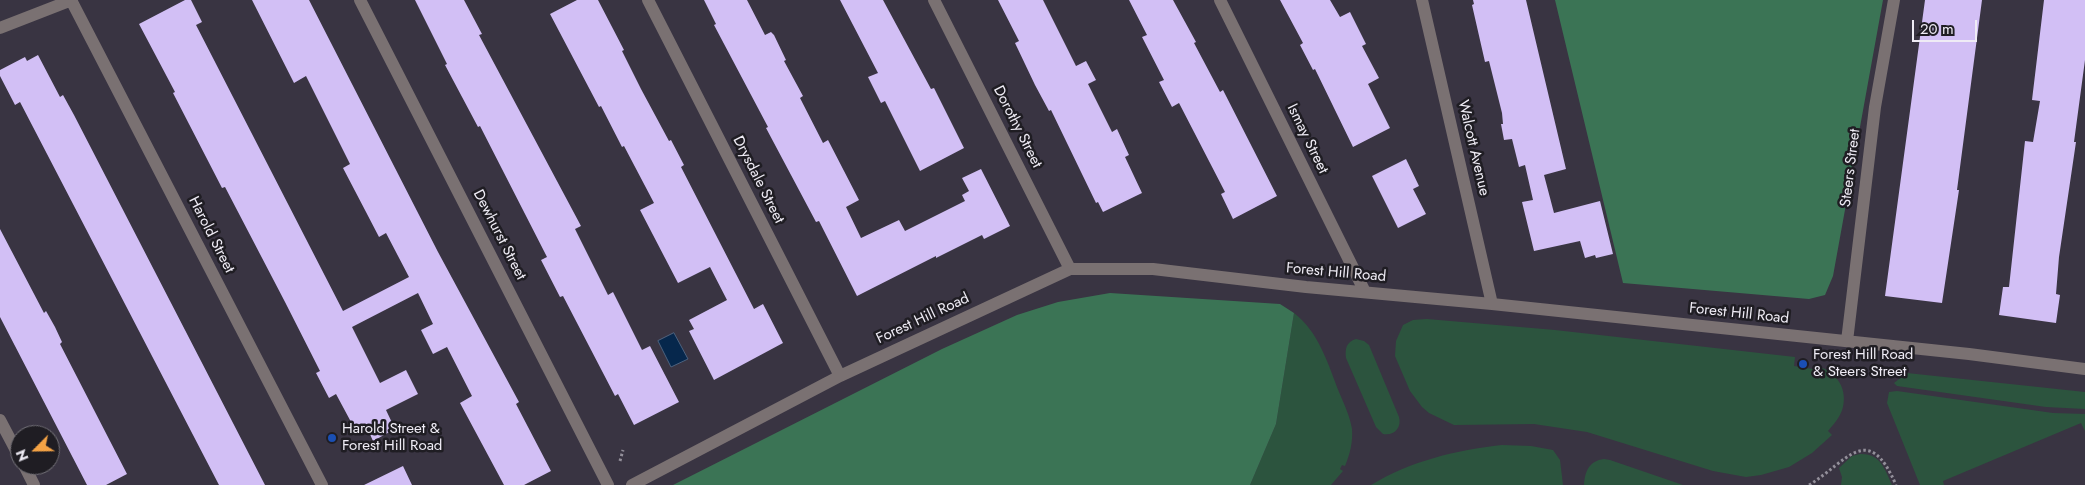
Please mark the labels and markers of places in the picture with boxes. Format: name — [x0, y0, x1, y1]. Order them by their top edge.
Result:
place label: Forest Hill Road & Steers Street — [1813, 346, 1913, 381]
marker: Forest Hill Road & Steers Street — [1797, 358, 1809, 370]
place label: Harold Street & Forest Hill Road — [342, 420, 442, 455]
marker: Harold Street & Forest Hill Road — [326, 432, 338, 444]

